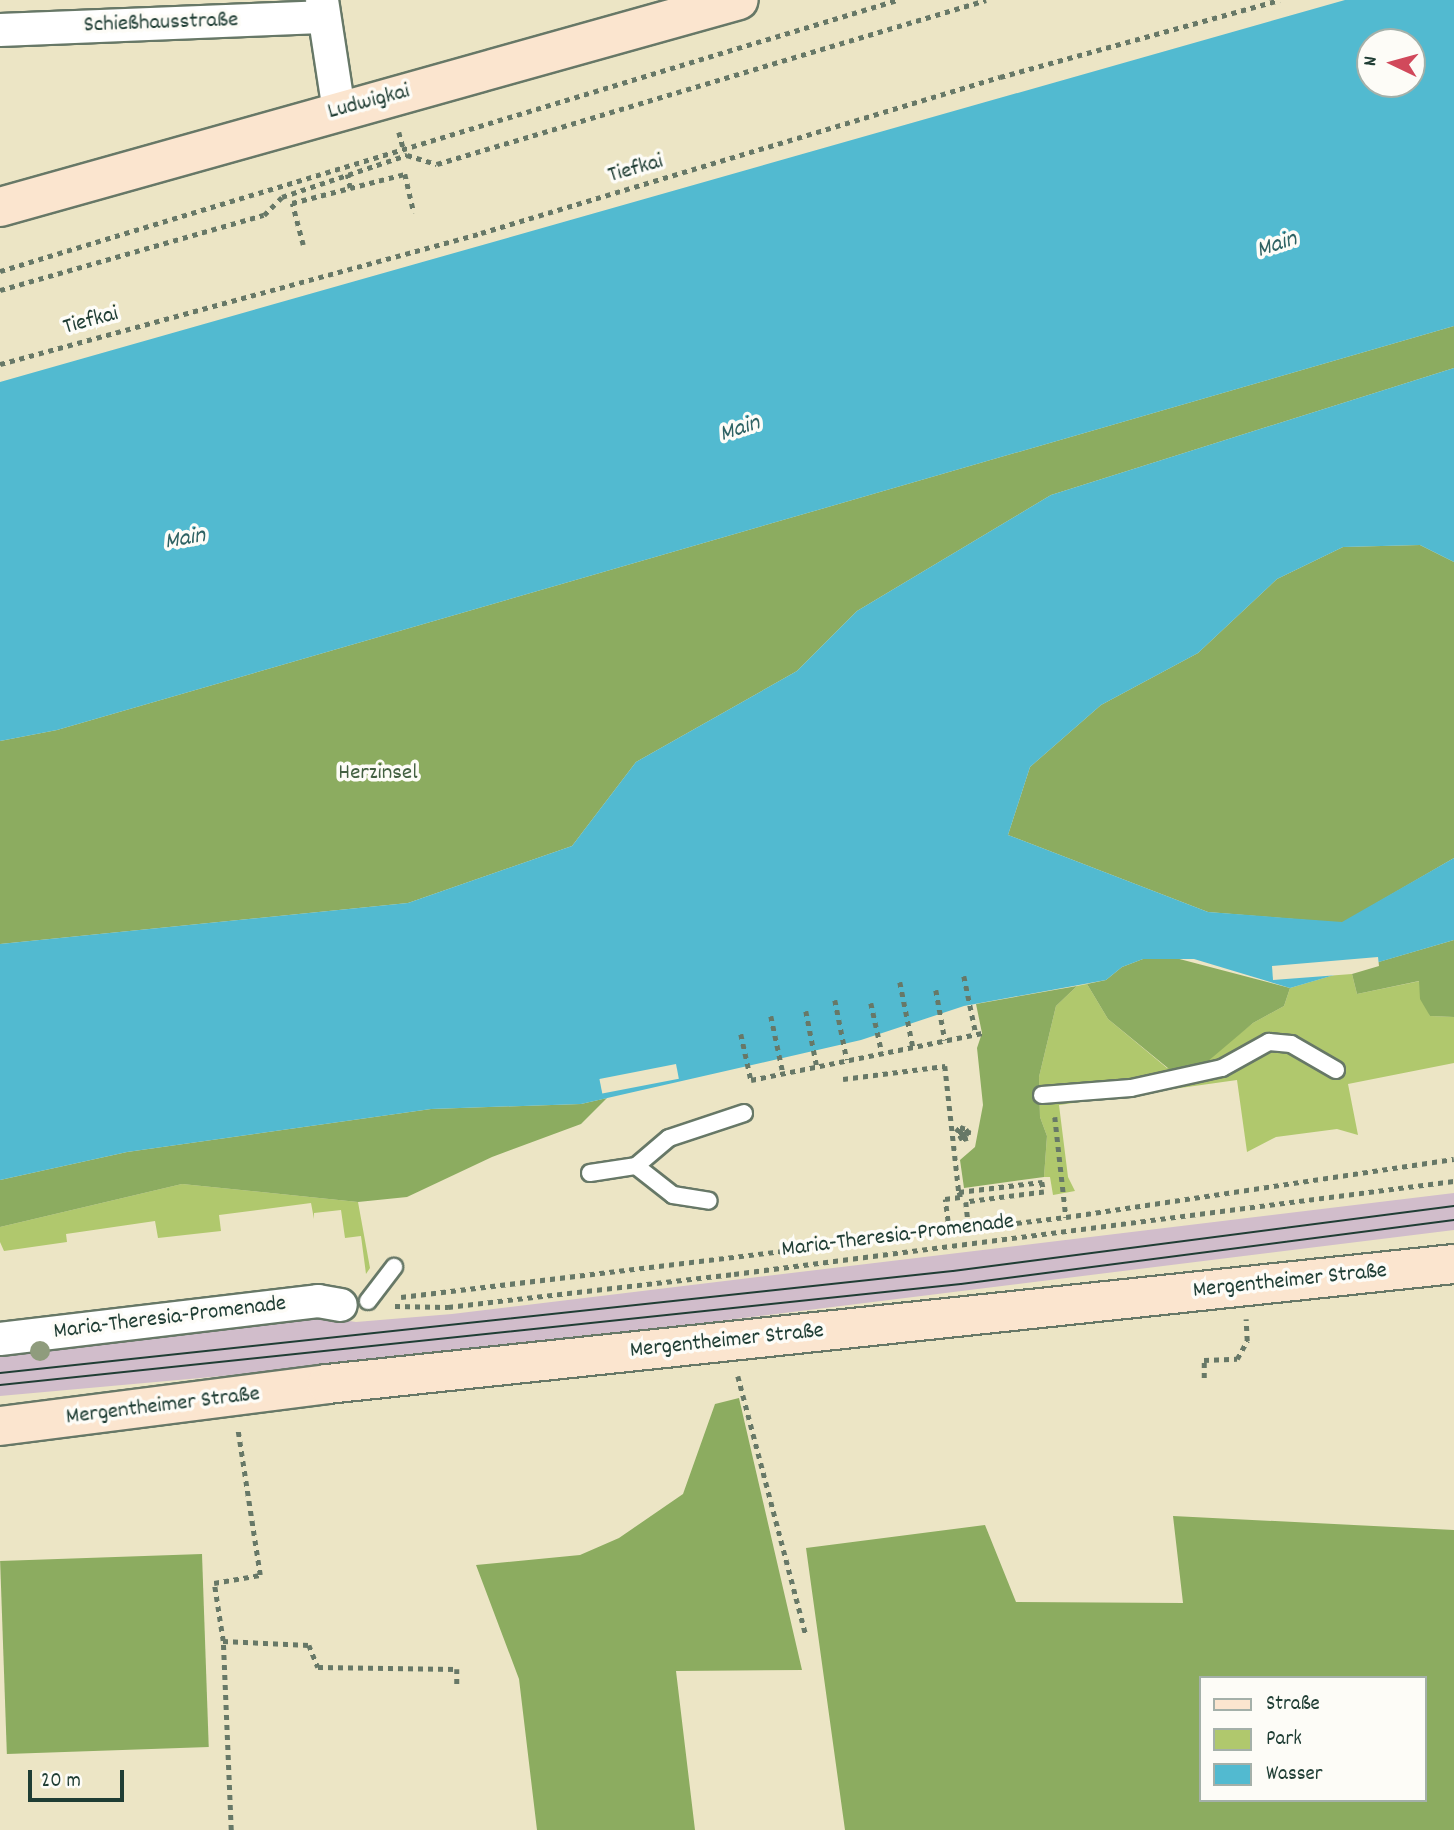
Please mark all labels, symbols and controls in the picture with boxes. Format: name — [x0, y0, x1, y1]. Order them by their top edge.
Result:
street label: Schießhausstraße — [83, 8, 239, 40]
north arrow — [1356, 28, 1426, 98]
text: N — [1358, 55, 1385, 67]
street label: Ludwigkai — [325, 79, 413, 127]
street label: Tiefkai — [605, 149, 667, 191]
water label: Main — [1253, 226, 1301, 266]
street label: Tiefkai — [60, 301, 122, 343]
water label: Main — [716, 410, 764, 450]
water label: Main — [162, 522, 208, 558]
park label: Herzinsel — [338, 760, 418, 788]
street label: Maria-Theresia-Promenade — [780, 1209, 1016, 1265]
street label: Mergentheimer Straße — [1192, 1258, 1388, 1306]
street label: Maria-Theresia-Promenade — [52, 1291, 288, 1347]
street label: Mergentheimer Straße — [629, 1318, 825, 1366]
street label: Mergentheimer Straße — [65, 1381, 261, 1433]
legend — [1198, 1676, 1426, 1802]
text: Straße — [1266, 1690, 1320, 1720]
text: Park — [1266, 1725, 1302, 1755]
scale bar — [32, 1756, 128, 1800]
text: Wasser — [1266, 1760, 1323, 1790]
text: 20 m — [41, 1767, 81, 1797]

